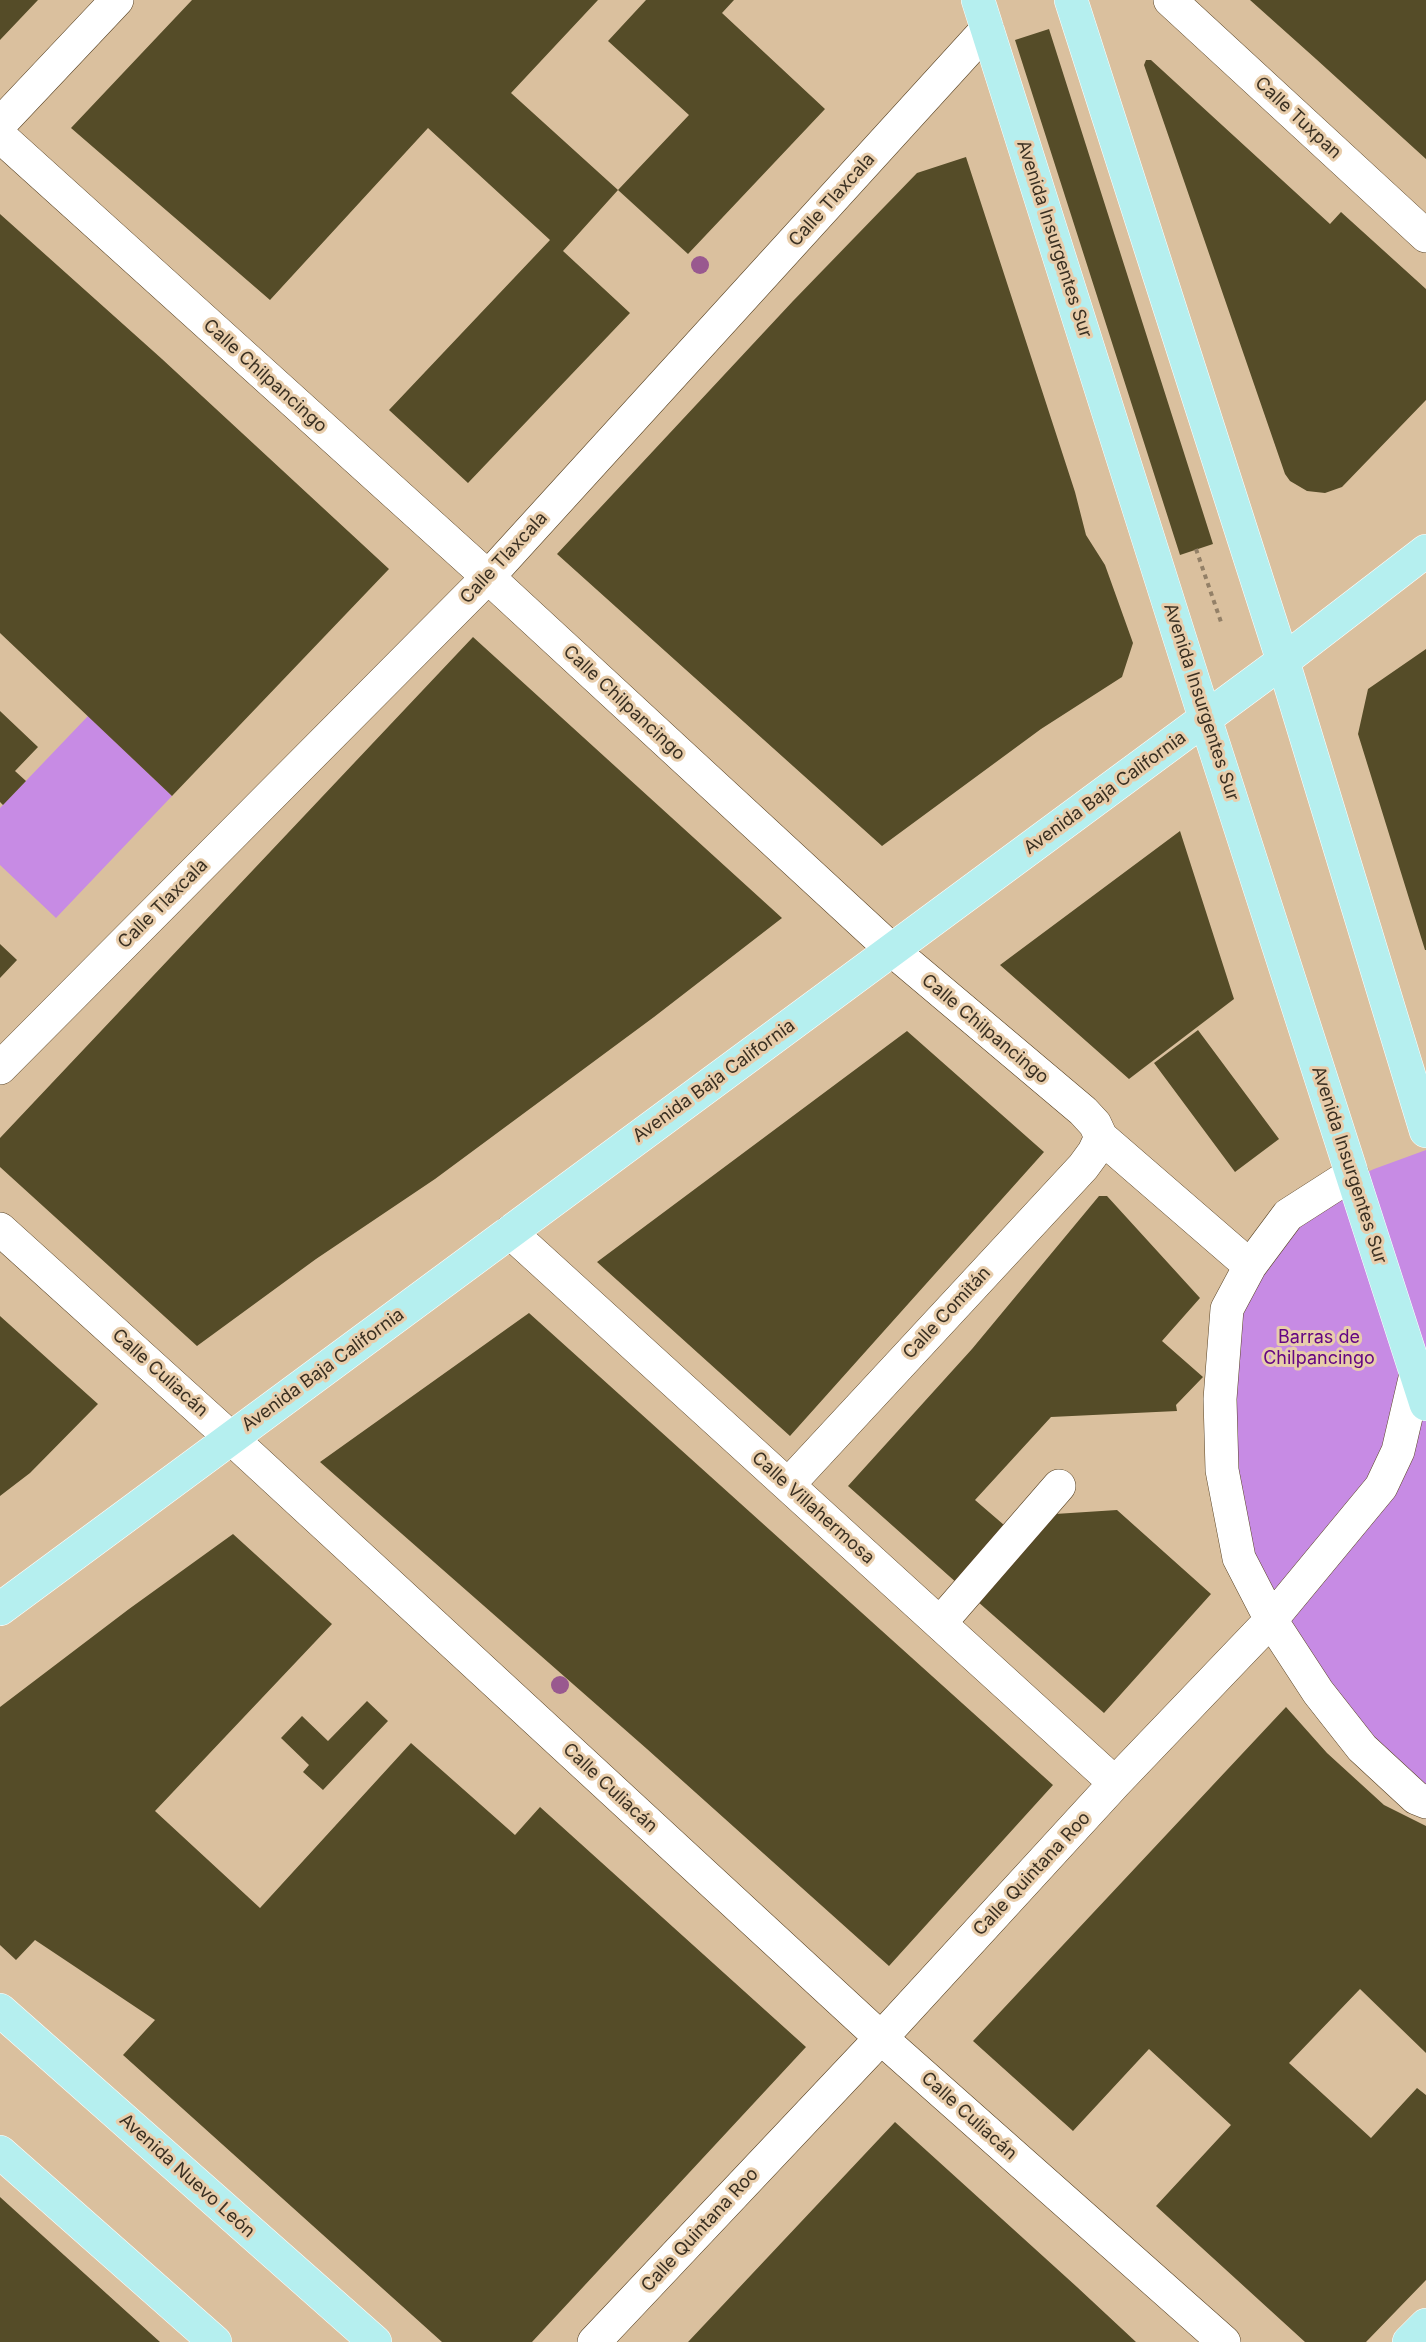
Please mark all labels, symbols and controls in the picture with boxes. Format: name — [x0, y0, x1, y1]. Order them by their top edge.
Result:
street label: Calle Tuxpan — [1250, 73, 1346, 163]
street label: Avenida Insurgentes Sur — [1012, 137, 1096, 341]
street label: Calle Tlaxcala — [784, 149, 880, 251]
street label: Calle Chilpancingo — [199, 315, 331, 437]
street label: Calle Tlaxcala — [456, 507, 552, 609]
street label: Avenida Insurgentes Sur — [1159, 600, 1243, 804]
street label: Calle Chilpancingo — [558, 641, 690, 765]
street label: Avenida Baja California — [1020, 727, 1190, 859]
street label: Calle Tlaxcala — [114, 855, 212, 953]
street label: Calle Chilpancingo — [917, 970, 1053, 1088]
street label: Avenida Baja California — [629, 1015, 799, 1147]
street label: Avenida Insurgentes Sur — [1307, 1063, 1391, 1267]
street label: Calle Comitán — [899, 1262, 995, 1364]
street label: Avenida Baja California — [238, 1304, 408, 1436]
street label: Calle Culiacán — [108, 1324, 212, 1422]
park label: Barras de Chilpancingo — [1263, 1327, 1375, 1370]
street label: Calle Villahermosa — [747, 1447, 879, 1569]
street label: Calle Culiacán — [558, 1739, 662, 1837]
street label: Calle Quintana Roo — [969, 1807, 1095, 1941]
street label: Calle Culiacán — [917, 2067, 1021, 2165]
street label: Avenida Nuevo León — [115, 2110, 259, 2242]
street label: Calle Quintana Roo — [637, 2163, 763, 2297]

